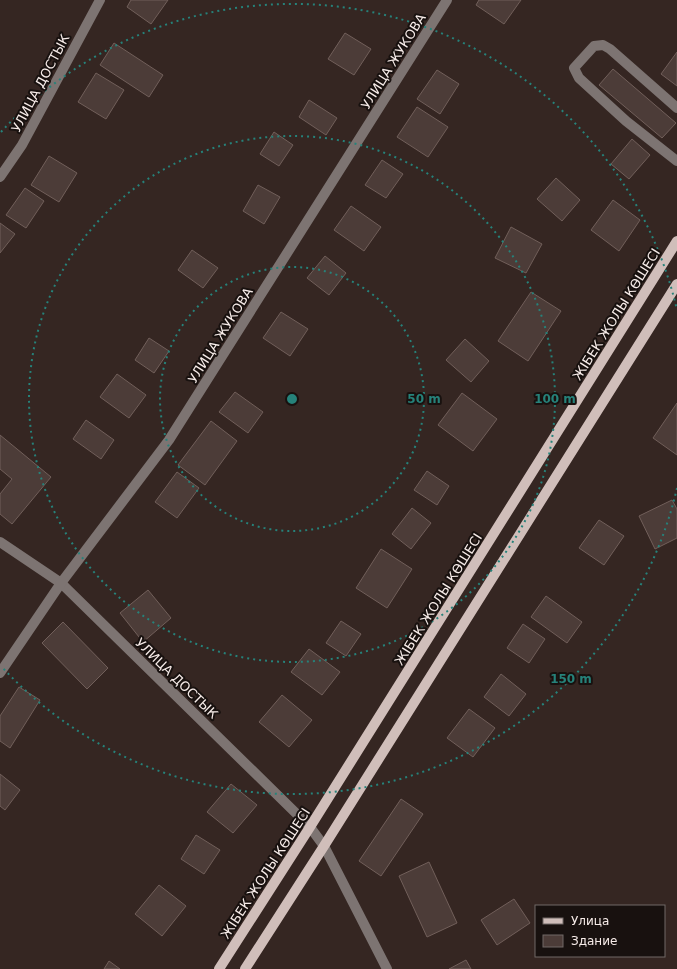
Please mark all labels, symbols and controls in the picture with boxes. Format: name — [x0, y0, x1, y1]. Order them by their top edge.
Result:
street label: УЛИЦА ЖУКОВА — [358, 11, 429, 112]
street label: УЛИЦА ДОСТЫК — [8, 32, 73, 135]
street label: ЖІБЕК ЖОЛЫ КӨШЕСІ — [570, 246, 663, 383]
street label: УЛИЦА ЖУКОВА — [185, 285, 256, 386]
centre of rings — [285, 392, 299, 406]
text: 50 m — [407, 392, 441, 406]
text: 100 m — [534, 392, 576, 406]
street label: ЖІБЕК ЖОЛЫ КӨШЕСІ — [392, 531, 485, 668]
street label: УЛИЦА ДОСТЫК — [132, 635, 221, 721]
text: 150 m — [550, 672, 592, 686]
street label: ЖІБЕК ЖОЛЫ КӨШЕСІ — [218, 805, 313, 941]
legend — [535, 905, 665, 957]
text: Улица — [571, 914, 609, 928]
text: Здание — [571, 934, 617, 948]

